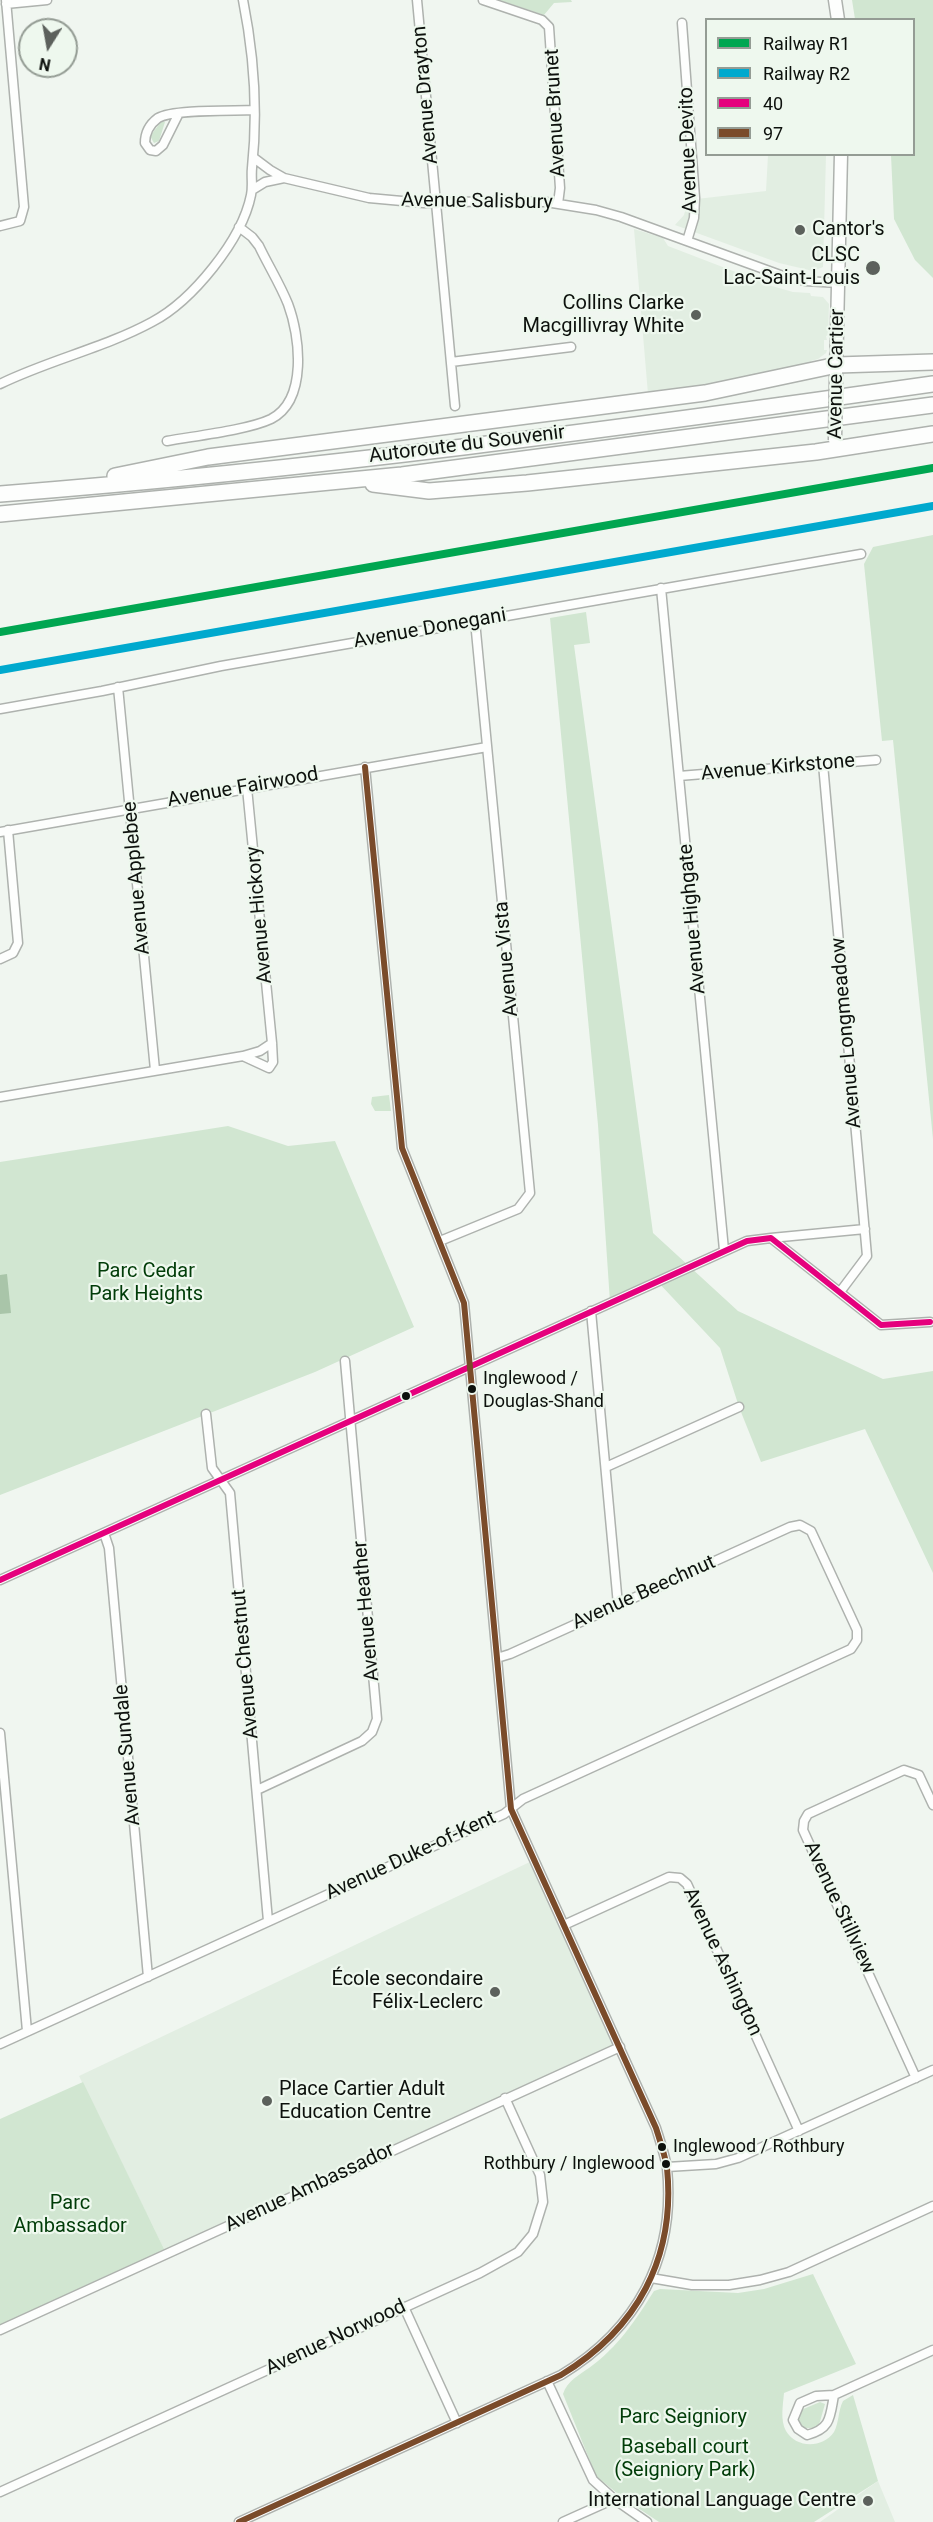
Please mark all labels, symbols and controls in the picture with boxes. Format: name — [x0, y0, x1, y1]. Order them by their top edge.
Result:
north arrow — [18, 18, 78, 78]
legend — [705, 18, 915, 156]
street label: Avenue Drayton — [408, 25, 444, 165]
text: Railway R1 — [763, 33, 850, 54]
street label: Avenue Brunet — [541, 48, 571, 178]
text: N — [38, 54, 52, 75]
text: Railway R2 — [763, 63, 850, 84]
street label: Avenue Devito — [675, 86, 703, 214]
text: 40 — [763, 93, 783, 114]
text: 97 — [763, 123, 783, 144]
street label: Avenue Salisbury — [401, 189, 553, 215]
place label: Cantor's — [812, 218, 885, 242]
marker: Cantor's — [793, 223, 807, 237]
place label: CLSC Lac-Saint-Louis — [723, 244, 860, 291]
marker: CLSC Lac-Saint-Louis — [864, 259, 882, 277]
place label: Collins Clarke Macgillivray White — [523, 292, 684, 339]
marker: Collins Clarke Macgillivray White — [689, 308, 703, 322]
street label: Avenue Cartier — [824, 309, 850, 439]
street label: Autoroute du Souvenir — [368, 421, 566, 469]
street label: Avenue Donegani — [352, 604, 508, 654]
street label: Avenue Kirkstone — [700, 749, 856, 787]
street label: Avenue Fairwood — [166, 763, 320, 813]
street label: Avenue Applebee — [118, 800, 156, 956]
street label: Avenue Highgate — [674, 843, 712, 995]
street label: Avenue Hickory — [242, 845, 278, 985]
street label: Avenue Vista — [490, 900, 524, 1018]
street label: Avenue Longmeadow — [827, 937, 867, 1129]
park label: Parc Cedar Park Heights — [89, 1260, 203, 1307]
place label: Inglewood / Douglas-Shand — [483, 1368, 604, 1410]
marker: Inglewood / Douglas-Shand — [466, 1383, 478, 1395]
unlabelled marker — [400, 1390, 412, 1402]
street label: Avenue Heather — [349, 1540, 385, 1682]
street label: Avenue Beechnut — [569, 1551, 719, 1635]
street label: Avenue Chestnut — [227, 1588, 265, 1740]
street label: Avenue Sundale — [110, 1683, 146, 1827]
street label: Avenue Duke-of-Kent — [322, 1806, 500, 1906]
street label: Avenue Stillview — [798, 1838, 880, 1978]
street label: Avenue Ashington — [677, 1884, 767, 2040]
place label: École secondaire Félix-Leclerc — [331, 1968, 483, 2015]
marker: École secondaire Félix-Leclerc — [488, 1985, 502, 1999]
place label: Place Cartier Adult Education Centre — [279, 2078, 445, 2125]
marker: Place Cartier Adult Education Centre — [260, 2094, 274, 2108]
place label: Inglewood / Rothbury — [673, 2136, 844, 2158]
street label: Avenue Ambassador — [222, 2138, 398, 2238]
marker: Inglewood / Rothbury — [656, 2141, 668, 2153]
place label: Rothbury / Inglewood — [484, 2153, 655, 2175]
marker: Rothbury / Inglewood — [660, 2158, 672, 2170]
park label: Parc Ambassador — [13, 2192, 127, 2239]
street label: Avenue Norwood — [262, 2295, 410, 2381]
park label: Parc Seigniory — [619, 2406, 747, 2430]
park label: Baseball court (Seigniory Park) — [614, 2436, 756, 2483]
place label: International Language Centre — [588, 2489, 856, 2513]
marker: International Language Centre — [861, 2494, 875, 2508]

